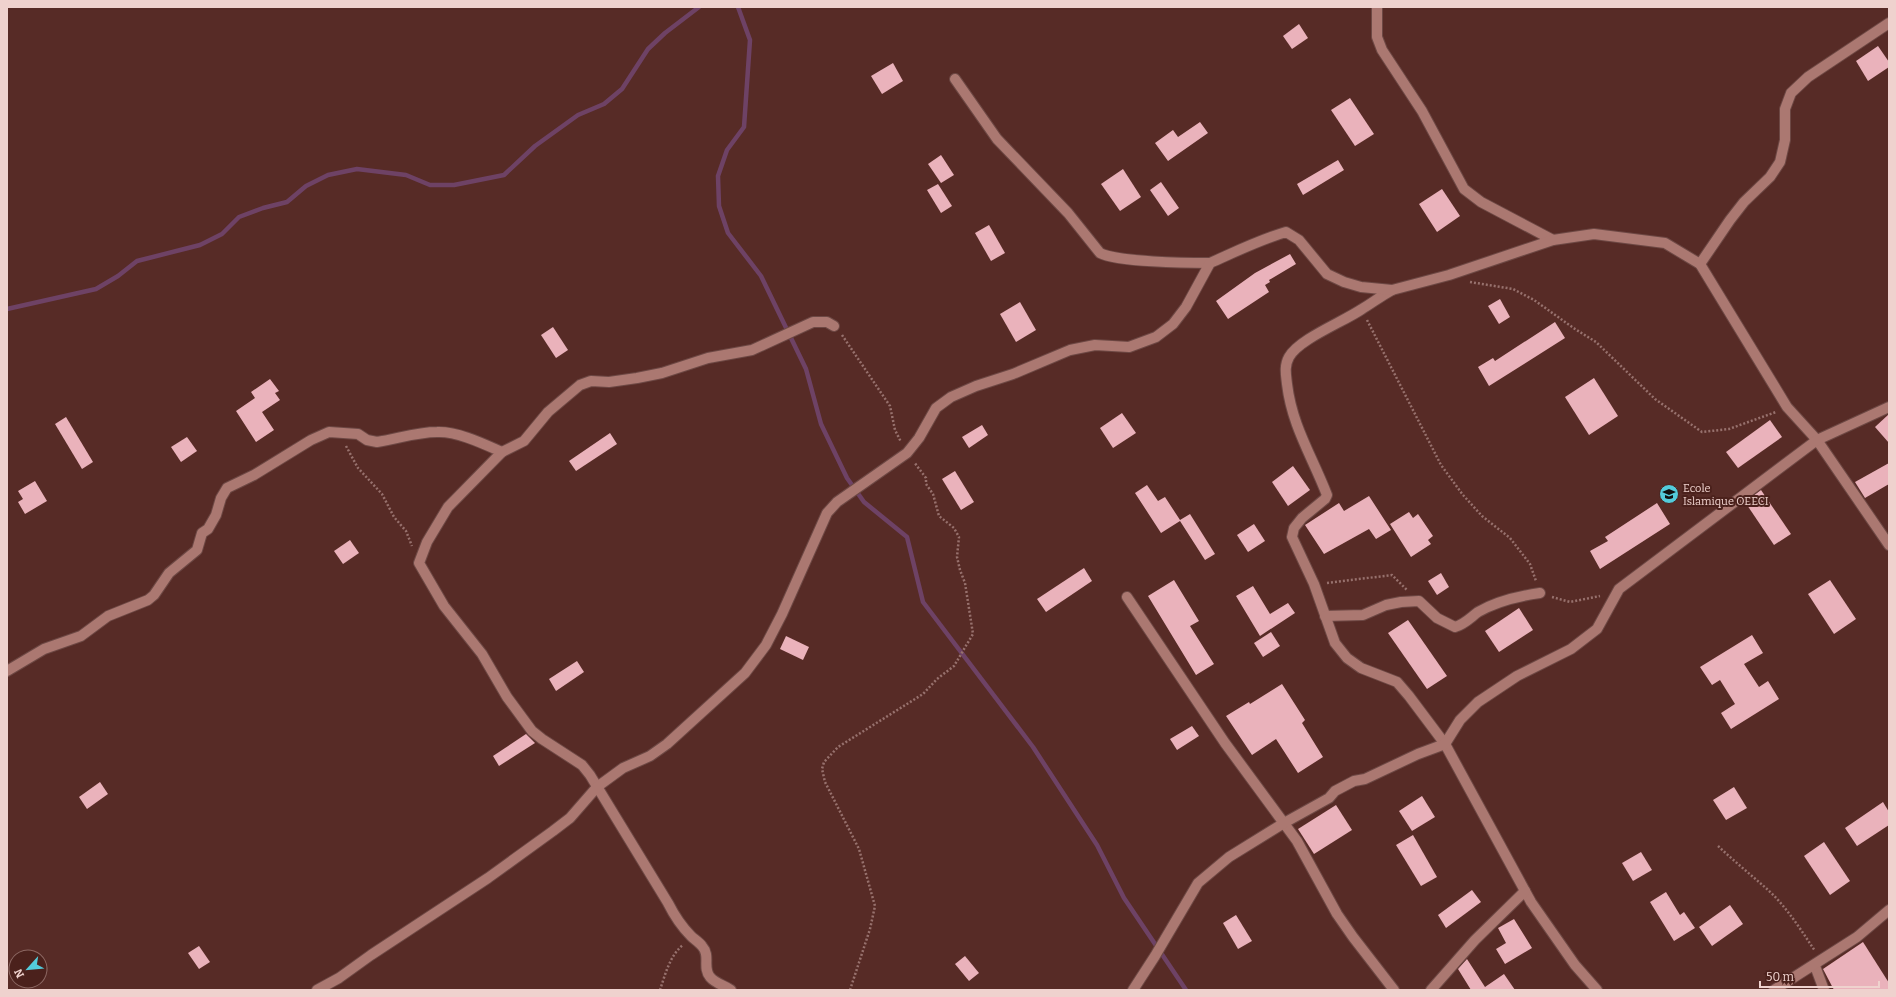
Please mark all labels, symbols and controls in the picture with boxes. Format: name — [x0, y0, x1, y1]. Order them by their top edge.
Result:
place label: Ecole Islamique OEECI — [1683, 482, 1769, 508]
school or university icon: Ecole Islamique OEECI — [1658, 483, 1680, 505]
north arrow — [8, 949, 48, 989]
scale bar — [1760, 963, 1879, 989]
text: N — [12, 966, 27, 980]
text: 50 m — [1766, 970, 1795, 984]

